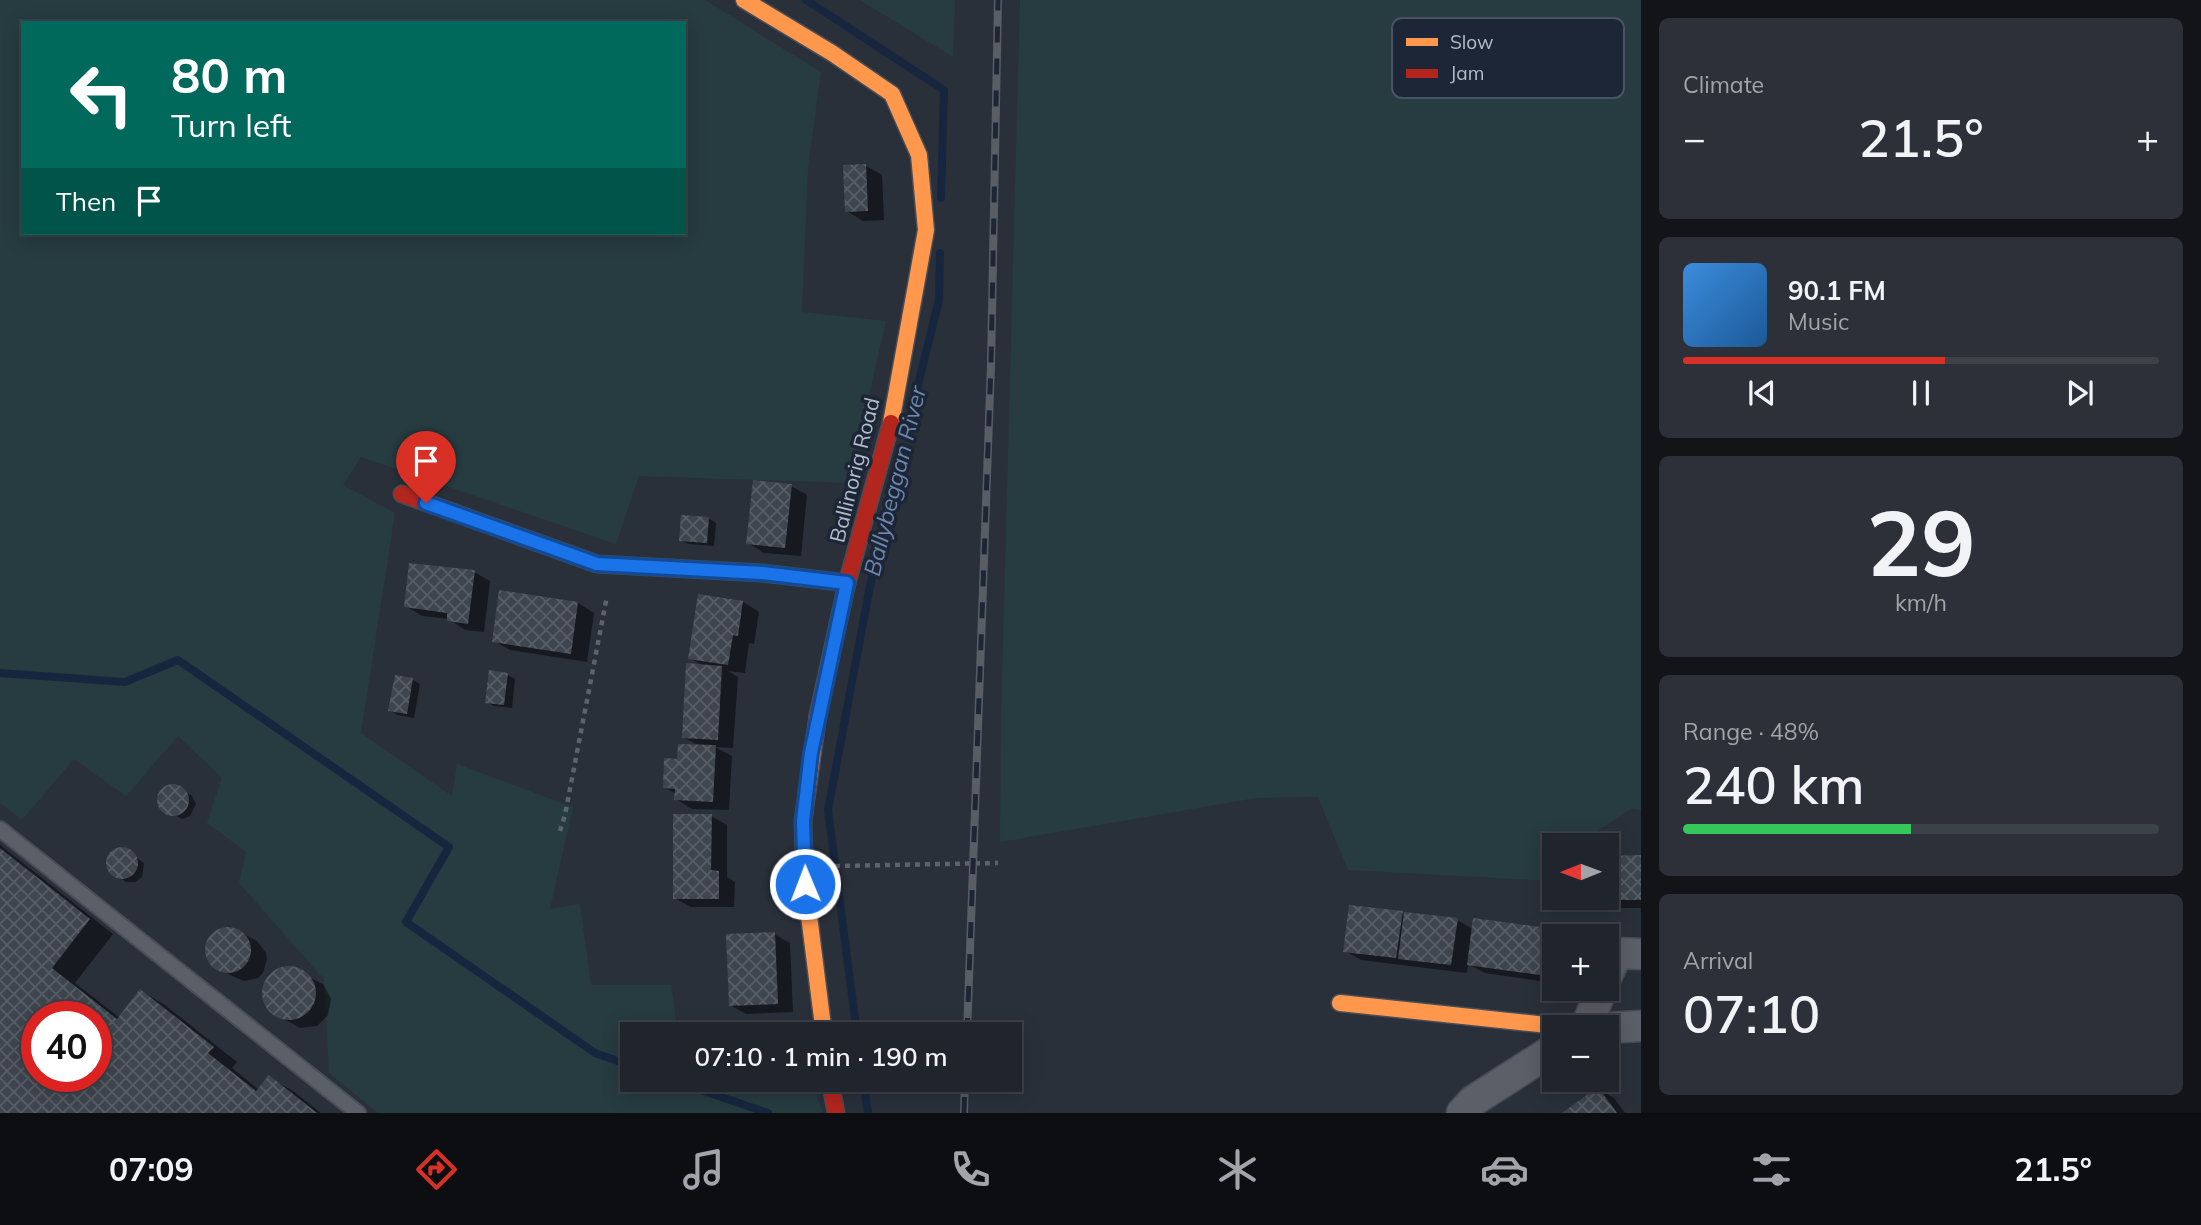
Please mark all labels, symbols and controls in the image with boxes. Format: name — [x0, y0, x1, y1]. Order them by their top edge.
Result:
legend — [1392, 18, 1624, 98]
text: Slow — [1450, 30, 1494, 54]
text: 80 m — [171, 44, 287, 105]
icon: left — [56, 49, 147, 140]
text: Jam — [1450, 61, 1484, 85]
text: Climate — [1683, 70, 1764, 99]
text: Turn left — [171, 105, 291, 145]
text: 21.5° — [1858, 105, 1984, 170]
text: − — [1683, 114, 1706, 162]
text: + — [2136, 114, 2159, 162]
icon: arrive — [130, 182, 168, 220]
text: Then — [56, 185, 116, 218]
text: 90.1 FM — [1788, 274, 1886, 307]
text: Music — [1788, 307, 1849, 336]
icon: previous — [1743, 374, 1781, 412]
icon: pause — [1902, 374, 1940, 412]
icon: next — [2061, 374, 2099, 412]
water label: Ballybeggan River — [857, 382, 932, 579]
street label: Ballinorig Road — [823, 395, 885, 545]
pin — [396, 431, 456, 503]
icon: arrive — [407, 442, 445, 480]
text: 29 — [1866, 485, 1976, 599]
text: km/h — [1895, 588, 1947, 617]
text: Range · 48% — [1683, 717, 1819, 746]
text: 240 km — [1683, 752, 1864, 817]
north arrow — [1542, 833, 1619, 910]
map controls — [1542, 833, 1619, 1092]
position arrow — [768, 847, 842, 921]
button: + — [1542, 924, 1619, 1001]
text: Arrival — [1683, 946, 1753, 975]
text: 07:10 — [1683, 981, 1820, 1046]
speed limit sign: 40 — [21, 1001, 112, 1092]
button: − — [1542, 1015, 1619, 1092]
text: 07:10 · 1 min · 190 m — [694, 1040, 948, 1073]
icon: directions — [412, 1145, 461, 1194]
icon: music — [679, 1145, 728, 1194]
icon: phone — [946, 1145, 995, 1194]
icon: climate — [1213, 1145, 1262, 1194]
icon: car — [1480, 1145, 1529, 1194]
icon: filters — [1747, 1145, 1796, 1194]
text: 07:09 — [109, 1149, 194, 1189]
text: 21.5° — [2014, 1149, 2092, 1189]

